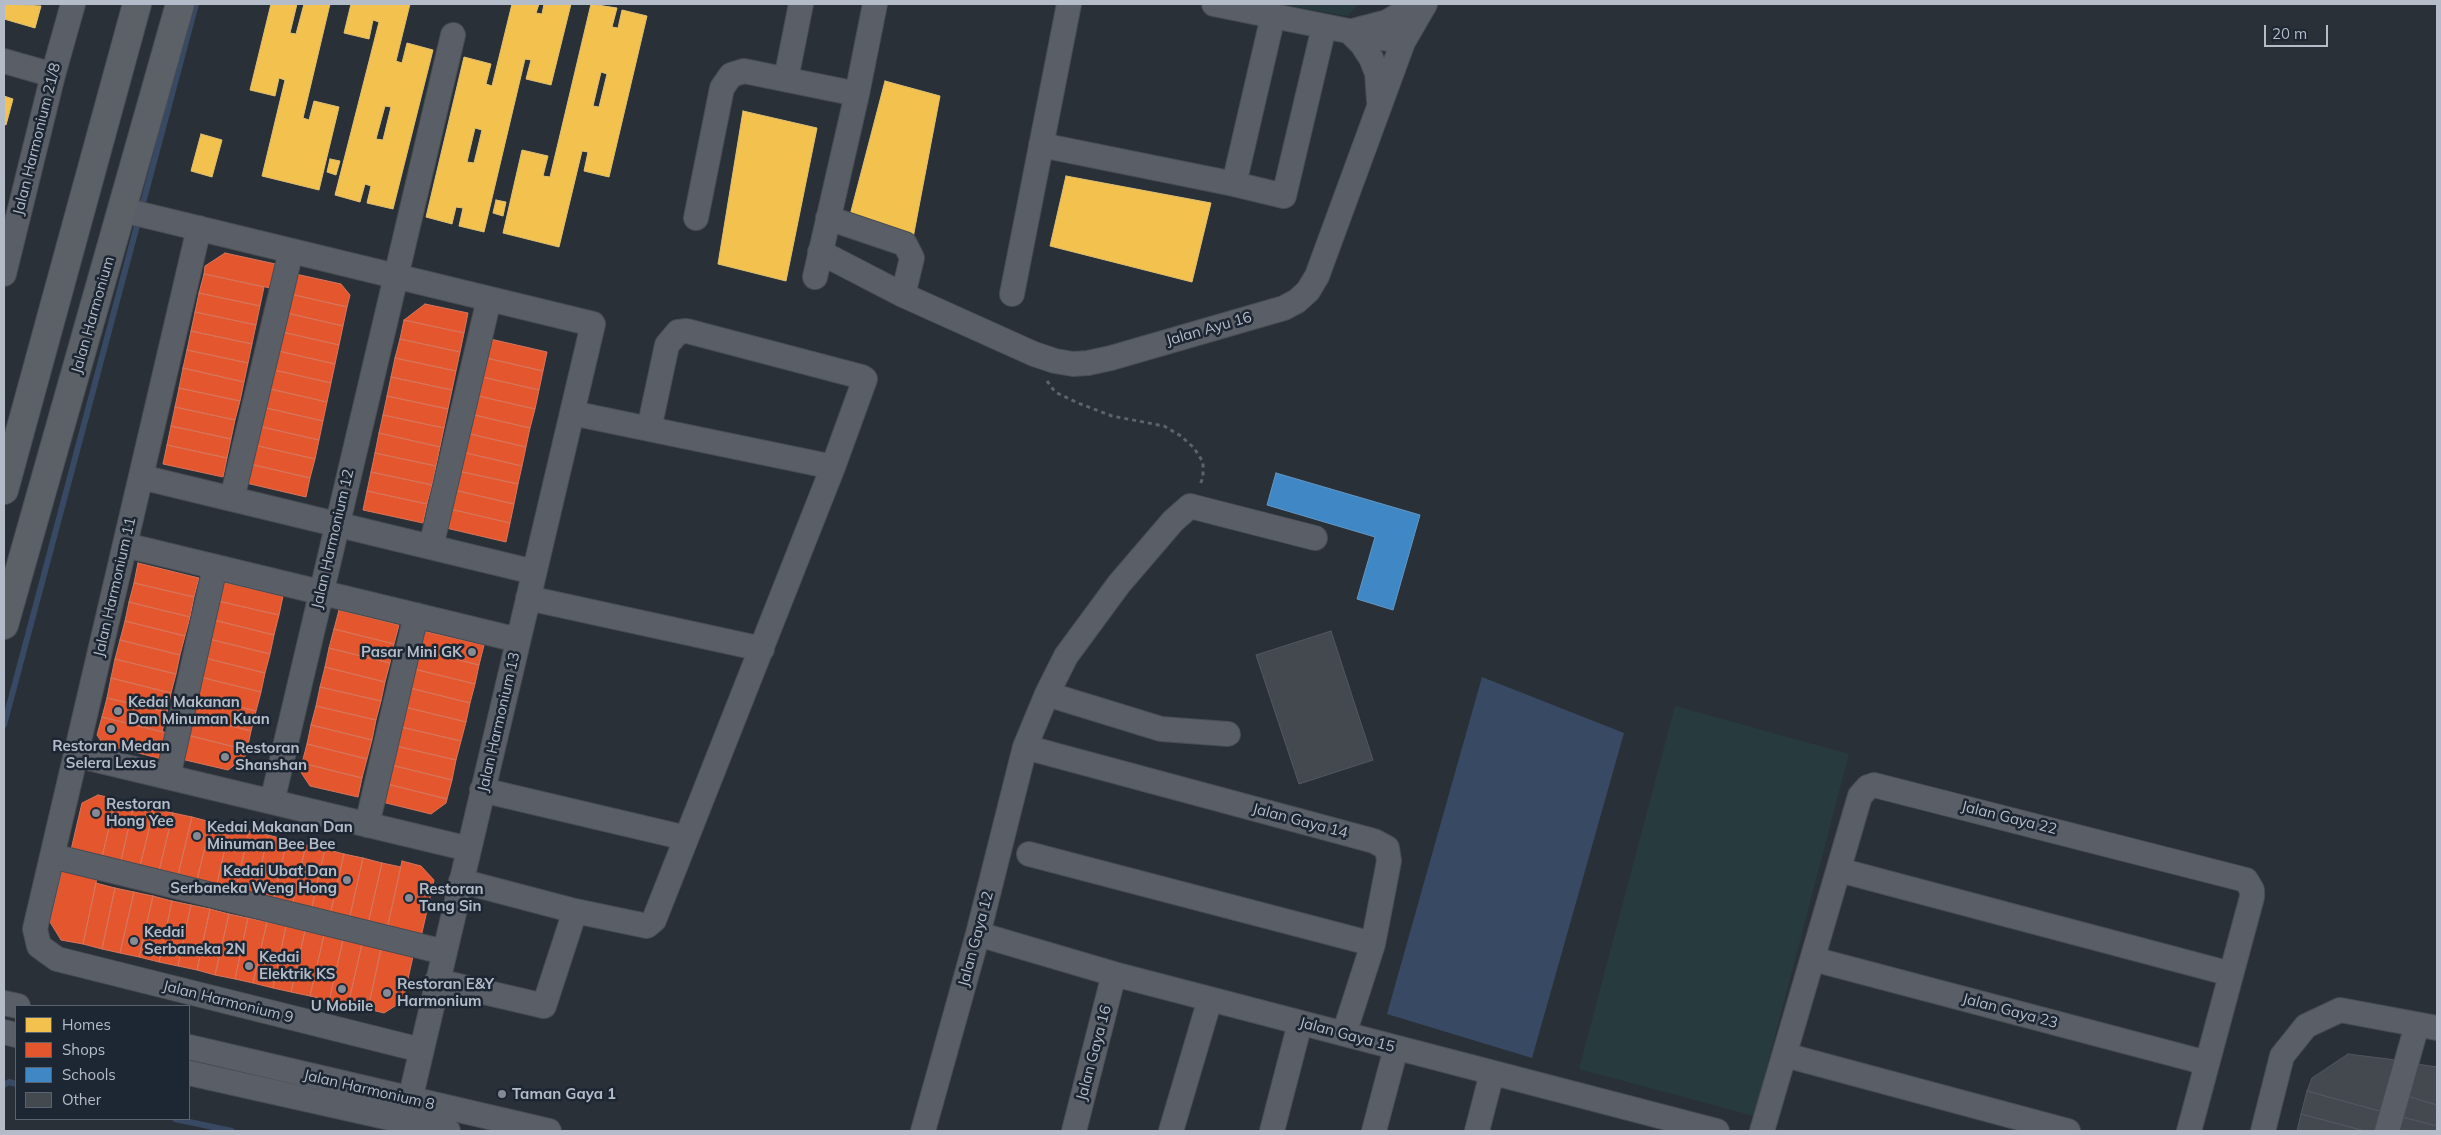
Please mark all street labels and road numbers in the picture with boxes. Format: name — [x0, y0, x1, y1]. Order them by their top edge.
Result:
street label: Jalan Harmonium 21/8 — [9, 61, 65, 217]
street label: Jalan Harmonium — [68, 254, 118, 376]
street label: Jalan Ayu 16 — [1164, 308, 1254, 350]
street label: Jalan Harmonium 12 — [308, 467, 358, 611]
street label: Jalan Harmonium 11 — [90, 515, 140, 659]
street label: Jalan Harmonium 13 — [474, 650, 524, 794]
street label: Jalan Gaya 22 — [1959, 797, 2059, 839]
street label: Jalan Gaya 14 — [1250, 800, 1350, 842]
street label: Jalan Gaya 12 — [955, 889, 997, 989]
street label: Jalan Harmonium 9 — [161, 977, 295, 1027]
street label: Jalan Gaya 23 — [1960, 990, 2060, 1032]
street label: Jalan Gaya 16 — [1073, 1003, 1115, 1103]
street label: Jalan Gaya 15 — [1297, 1014, 1397, 1056]
street label: Jalan Harmonium 8 — [302, 1066, 436, 1114]

